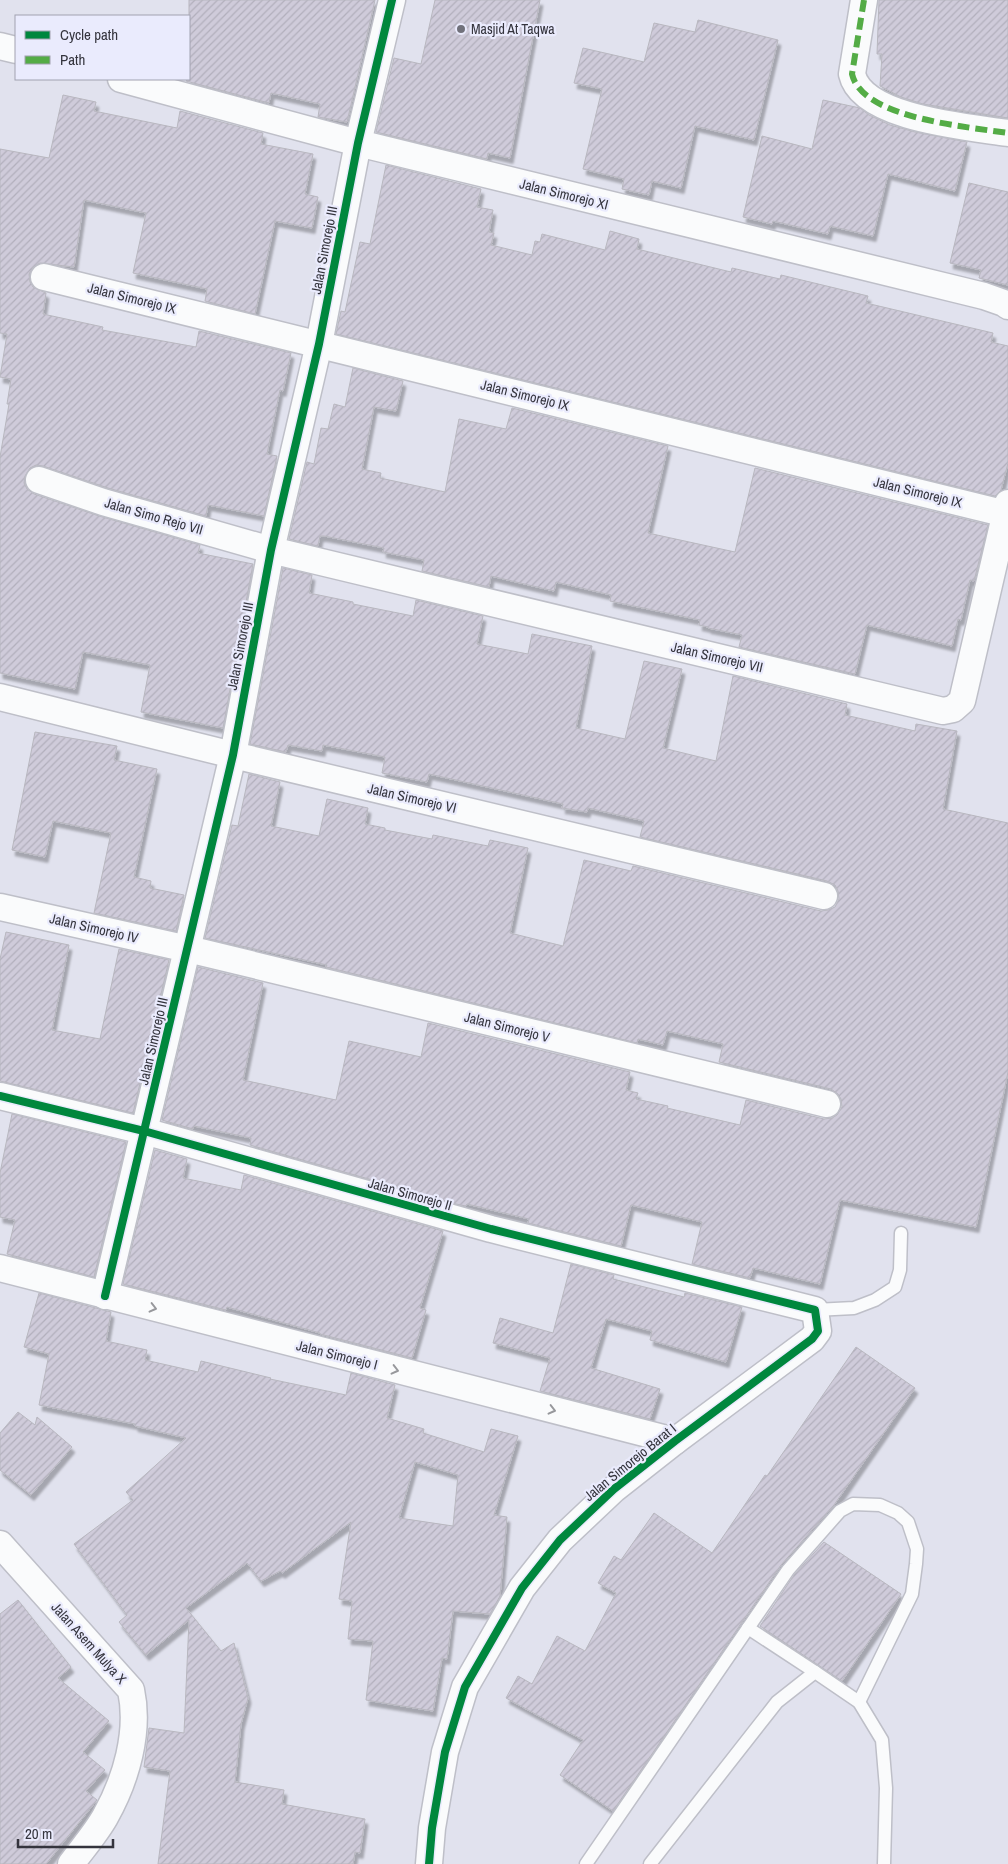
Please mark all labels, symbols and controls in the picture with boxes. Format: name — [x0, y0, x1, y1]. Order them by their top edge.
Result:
legend — [15, 15, 190, 80]
place label: Masjid At Taqwa — [471, 20, 555, 38]
marker: Masjid At Taqwa — [455, 23, 467, 35]
text: Cycle path — [60, 24, 118, 45]
text: Path — [60, 49, 85, 70]
street label: Jalan Simorejo XI — [518, 174, 610, 214]
street label: Jalan Simorejo III — [307, 204, 341, 296]
street label: Jalan Simorejo IX — [86, 278, 178, 318]
street label: Jalan Simorejo IX — [479, 375, 571, 415]
street label: Jalan Simorejo IX — [872, 472, 964, 512]
street label: Jalan Simo Rejo VII — [103, 493, 205, 539]
street label: Jalan Simorejo III — [223, 600, 257, 692]
street label: Jalan Simorejo VII — [669, 638, 765, 676]
street label: Jalan Simorejo VI — [366, 779, 458, 817]
street label: Jalan Simorejo IV — [48, 909, 140, 947]
street label: Jalan Simorejo III — [134, 995, 172, 1087]
street label: Jalan Simorejo V — [462, 1008, 552, 1046]
street label: Jalan Simorejo II — [366, 1173, 454, 1215]
one-way arrow — [148, 1302, 156, 1312]
street label: Jalan Simorejo I — [295, 1336, 379, 1374]
one-way arrow — [390, 1364, 398, 1374]
one-way arrow — [548, 1404, 557, 1415]
street label: Jalan Simorejo Barat I — [580, 1419, 680, 1505]
street label: Jalan Asem Mulya X — [48, 1598, 131, 1688]
scale bar — [18, 1816, 112, 1848]
text: 20 m — [25, 1823, 52, 1844]

